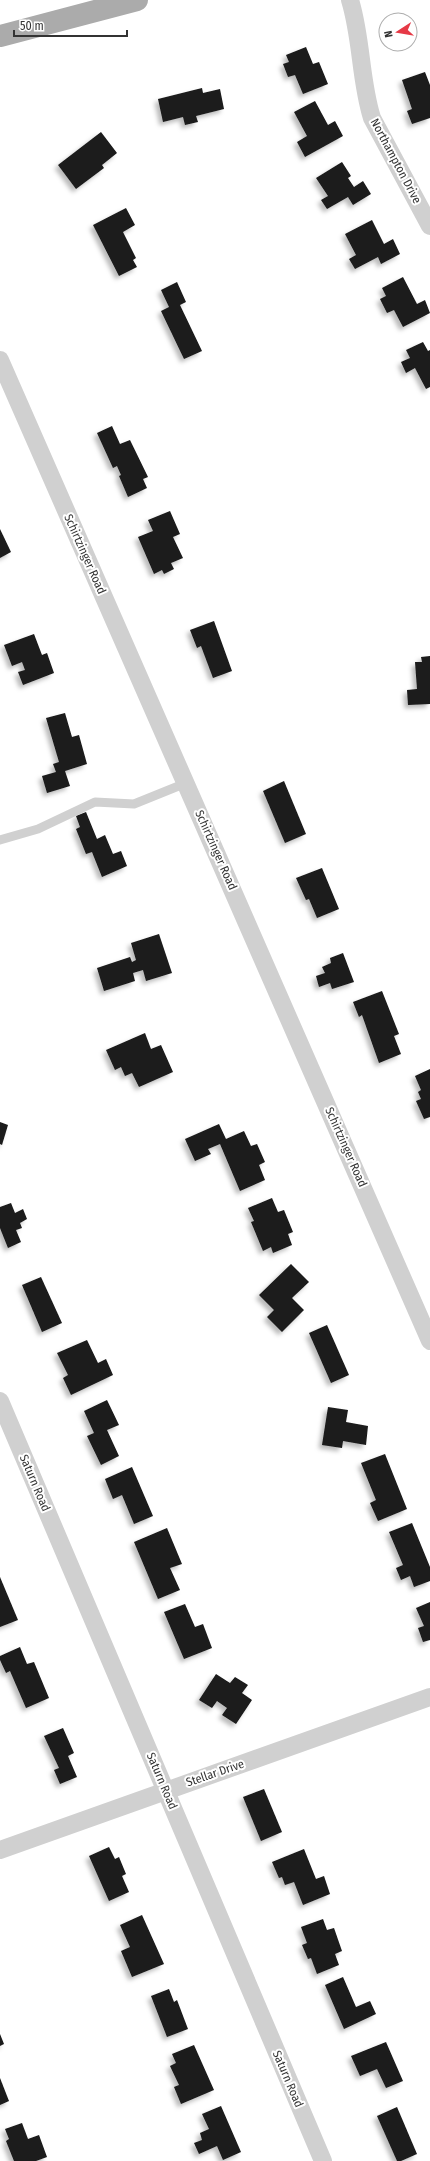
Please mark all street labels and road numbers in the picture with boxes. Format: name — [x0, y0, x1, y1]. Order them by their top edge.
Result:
street label: Northampton Drive — [368, 116, 424, 206]
street label: Schirtzinger Road — [61, 512, 109, 596]
street label: Schirtzinger Road — [192, 808, 240, 892]
street label: Schirtzinger Road — [322, 1105, 370, 1189]
street label: Saturn Road — [17, 1453, 53, 1513]
street label: Saturn Road — [144, 1751, 180, 1811]
street label: Stellar Drive — [184, 1757, 246, 1789]
street label: Saturn Road — [270, 2049, 306, 2109]

